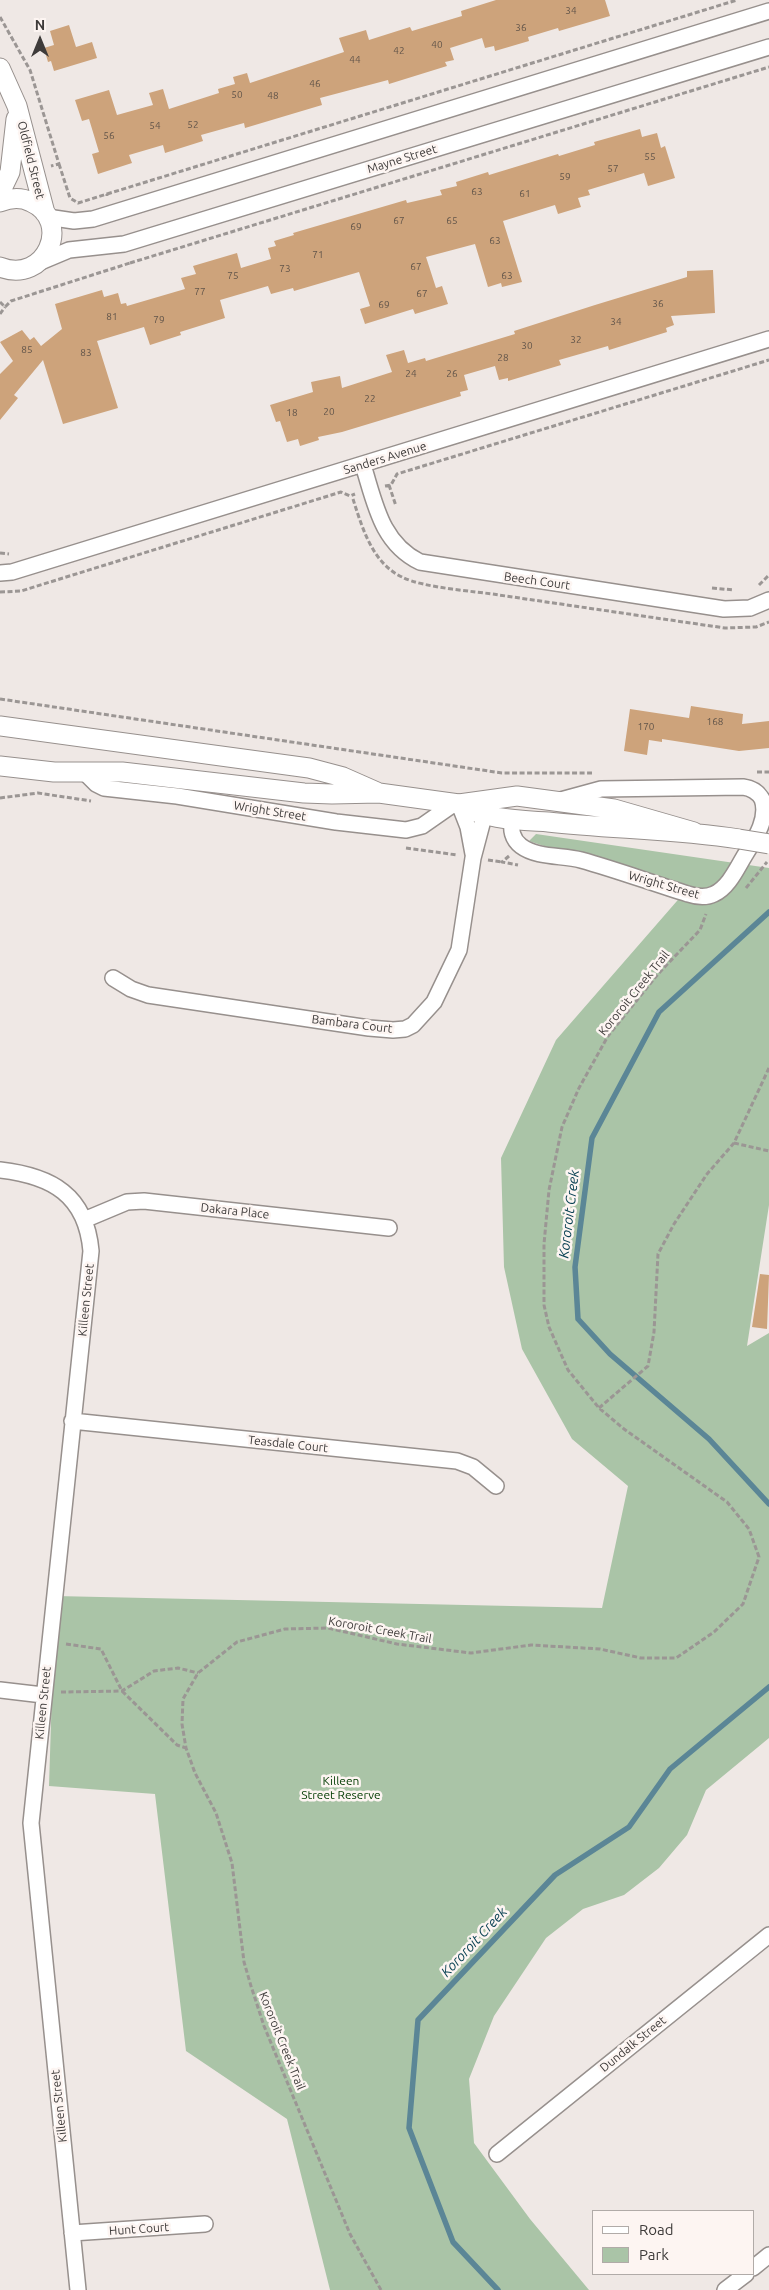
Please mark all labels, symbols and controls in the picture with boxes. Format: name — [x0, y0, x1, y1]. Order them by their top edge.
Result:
house number: 34 — [565, 5, 577, 17]
north arrow — [15, 15, 65, 65]
text: N — [35, 17, 45, 33]
house number: 36 — [515, 22, 527, 34]
house number: 40 — [431, 39, 443, 51]
house number: 42 — [393, 45, 405, 57]
house number: 44 — [349, 54, 361, 66]
house number: 46 — [309, 78, 321, 90]
house number: 50 — [231, 89, 243, 101]
house number: 48 — [267, 90, 279, 102]
street label: Oldfield Street — [14, 119, 48, 201]
house number: 52 — [187, 119, 199, 131]
house number: 54 — [149, 120, 161, 132]
house number: 56 — [103, 130, 115, 142]
street label: Mayne Street — [365, 142, 439, 176]
house number: 55 — [644, 151, 656, 163]
house number: 57 — [607, 163, 619, 175]
house number: 59 — [559, 171, 571, 183]
house number: 63 — [471, 186, 483, 198]
house number: 61 — [519, 188, 531, 200]
house number: 67 — [393, 215, 405, 227]
house number: 65 — [446, 215, 458, 227]
house number: 69 — [350, 221, 362, 233]
house number: 63 — [489, 235, 501, 247]
house number: 71 — [312, 249, 324, 261]
house number: 67 — [410, 261, 422, 273]
house number: 73 — [279, 263, 291, 275]
house number: 75 — [227, 270, 239, 282]
house number: 63 — [501, 270, 513, 282]
house number: 77 — [194, 286, 206, 298]
house number: 67 — [416, 288, 428, 300]
house number: 36 — [652, 298, 664, 310]
house number: 69 — [378, 299, 390, 311]
house number: 81 — [106, 311, 118, 323]
house number: 79 — [153, 314, 165, 326]
house number: 34 — [610, 316, 622, 328]
house number: 32 — [570, 334, 582, 346]
house number: 30 — [521, 340, 533, 352]
house number: 85 — [21, 344, 33, 356]
house number: 83 — [80, 347, 92, 359]
house number: 28 — [497, 352, 509, 364]
house number: 24 — [405, 368, 417, 380]
house number: 26 — [446, 368, 458, 380]
house number: 22 — [364, 393, 376, 405]
house number: 20 — [323, 406, 335, 418]
house number: 18 — [286, 407, 298, 419]
street label: Sanders Avenue — [342, 439, 428, 477]
street label: Beech Court — [503, 569, 571, 593]
house number: 168 — [707, 716, 723, 728]
house number: 170 — [638, 721, 654, 733]
street label: Wright Street — [233, 798, 307, 824]
street label: Wright Street — [627, 868, 701, 902]
street label: Kororoit Creek Trail — [595, 948, 673, 1038]
street label: Bambara Court — [311, 1012, 393, 1036]
water label: Kororoit Creek — [555, 1169, 583, 1259]
street label: Dakara Place — [200, 1200, 270, 1222]
street label: Killeen Street — [75, 1263, 97, 1337]
street label: Teasdale Court — [247, 1433, 329, 1455]
street label: Kororoit Creek Trail — [327, 1614, 433, 1646]
street label: Killeen Street — [32, 1666, 54, 1740]
park label: Killeen Street Reserve — [301, 1774, 381, 1802]
water label: Kororoit Creek — [437, 1904, 511, 1980]
street label: Kororoit Creek Trail — [256, 1990, 308, 2092]
street label: Dundalk Street — [597, 2013, 669, 2075]
street label: Killeen Street — [48, 2069, 70, 2143]
legend — [592, 2210, 754, 2275]
street label: Hunt Court — [109, 2220, 169, 2238]
text: Road — [639, 2221, 674, 2238]
text: Park — [639, 2246, 669, 2263]

